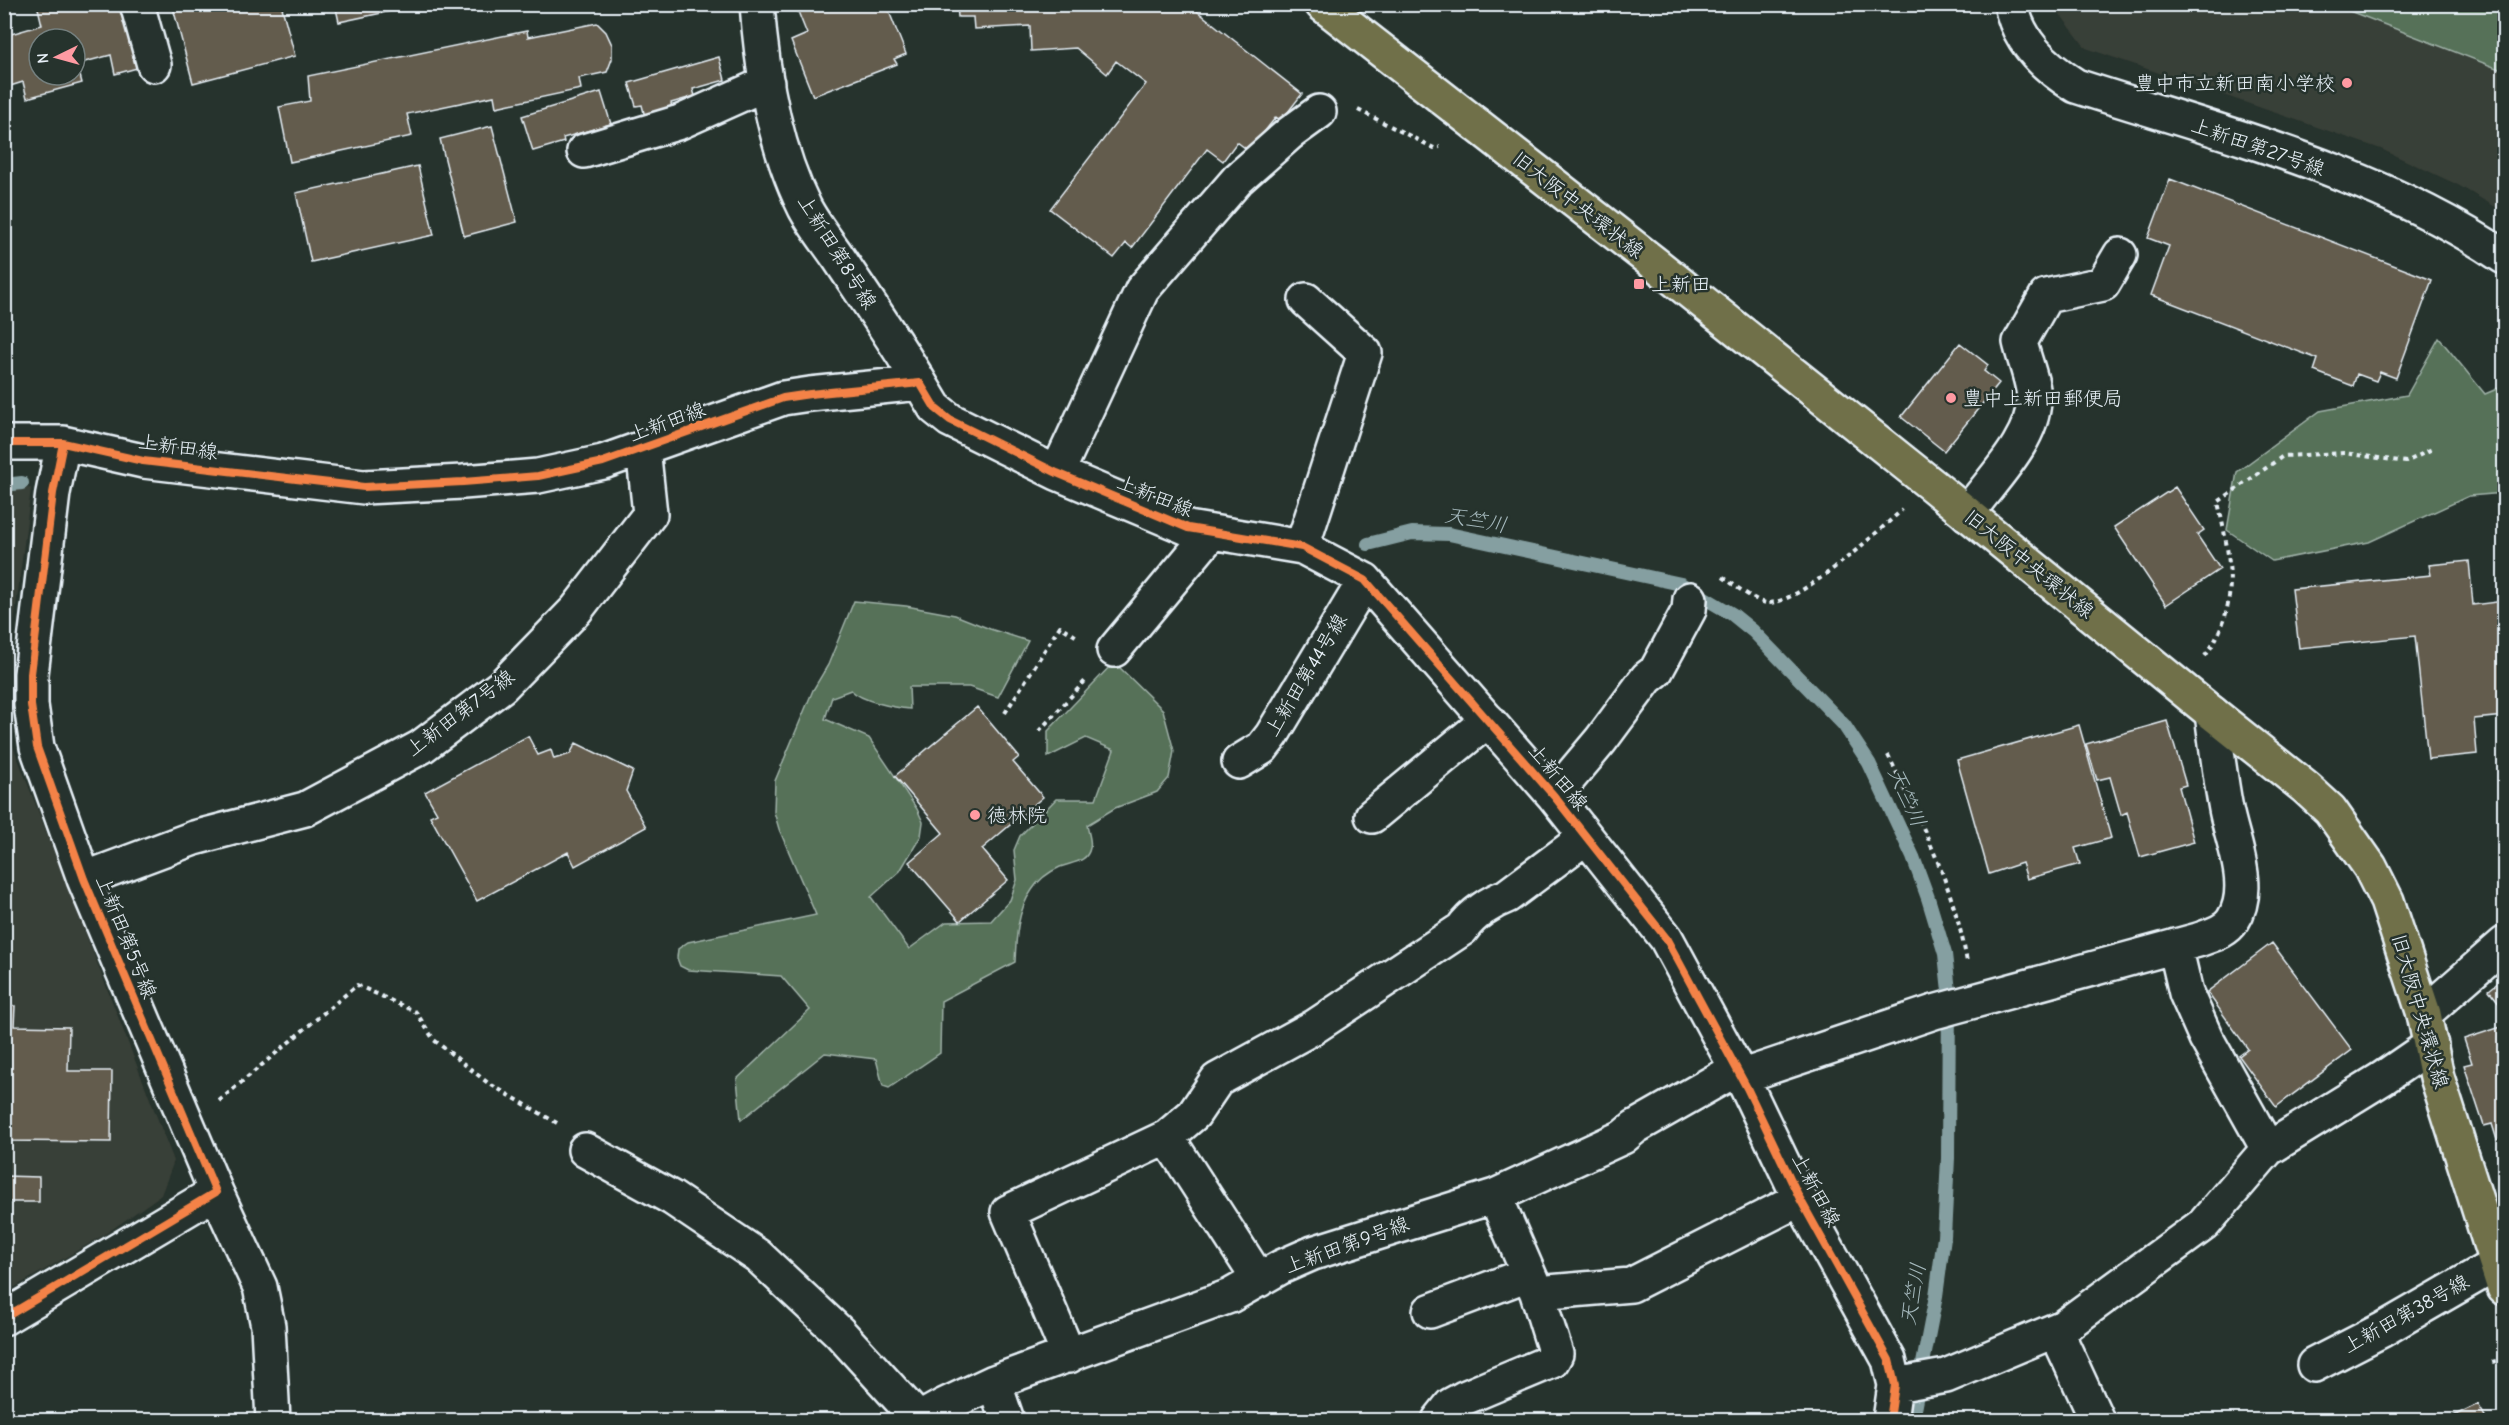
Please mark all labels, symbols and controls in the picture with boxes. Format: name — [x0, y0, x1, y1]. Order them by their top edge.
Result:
north arrow — [27, 27, 87, 87]
text: N — [34, 52, 52, 64]
place label: 豊中市立新田南小学校 — [2135, 72, 2335, 95]
marker: 豊中市立新田南小学校 — [2340, 76, 2354, 90]
street label: 上新田第27号線 — [2188, 113, 2328, 181]
street label: 旧大阪中央環状線 — [1508, 147, 1648, 263]
street label: 上新田第8号線 — [793, 191, 881, 313]
place label: 上新田 — [1651, 273, 1711, 296]
marker: 上新田 — [1632, 277, 1646, 291]
place label: 豊中上新田郵便局 — [1963, 387, 2123, 410]
marker: 豊中上新田郵便局 — [1944, 391, 1958, 405]
street label: 上新田線 — [625, 398, 709, 446]
street label: 上新田線 — [137, 430, 219, 464]
street label: 上新田線 — [1114, 470, 1196, 522]
water label: 天竺川 — [1443, 503, 1509, 537]
street label: 旧大阪中央環状線 — [1960, 505, 2098, 623]
street label: 上新田第44号線 — [1260, 609, 1352, 741]
street label: 上新田第7号線 — [401, 665, 519, 761]
street label: 上新田線 — [1523, 739, 1593, 815]
water label: 天竺川 — [1883, 763, 1931, 831]
place label: 徳林院 — [987, 804, 1047, 827]
marker: 徳林院 — [968, 808, 982, 822]
street label: 上新田第5号線 — [91, 872, 161, 1002]
street label: 旧大阪中央環状線 — [2387, 931, 2453, 1091]
street label: 上新田線 — [1787, 1149, 1845, 1231]
street label: 上新田第9号線 — [1282, 1212, 1412, 1278]
water label: 天竺川 — [1896, 1261, 1930, 1327]
street label: 上新田第38号線 — [2339, 1270, 2473, 1358]

